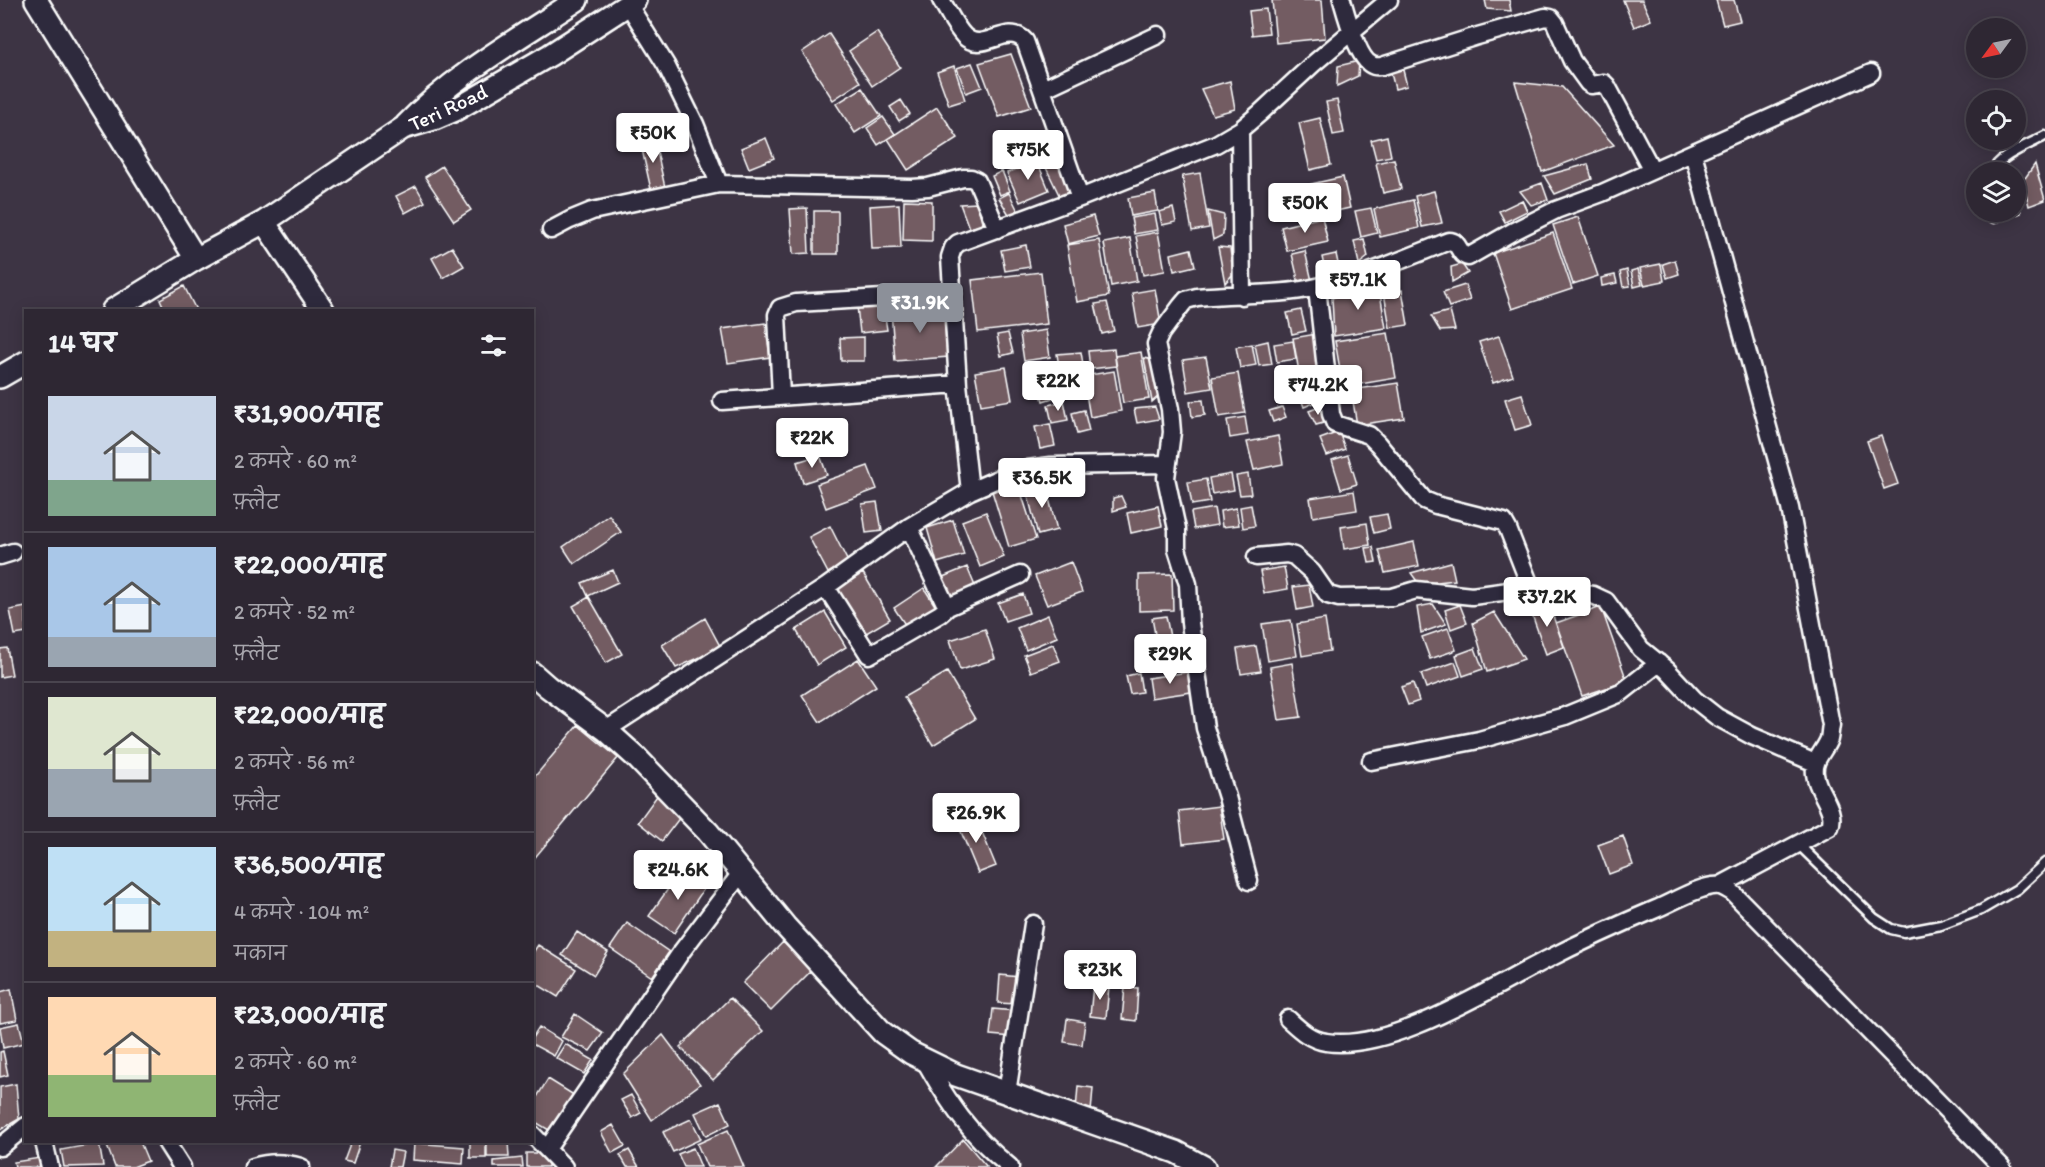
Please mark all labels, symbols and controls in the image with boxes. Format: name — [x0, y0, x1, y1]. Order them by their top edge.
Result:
north arrow — [1966, 18, 2026, 78]
map controls — [1966, 18, 2026, 222]
street label: Teri Road — [404, 78, 491, 137]
button: locate — [1966, 90, 2026, 150]
pin: ₹50K — [617, 113, 689, 164]
text: ₹50K — [630, 120, 676, 144]
pin: ₹75K — [992, 130, 1064, 181]
text: ₹75K — [1007, 137, 1049, 161]
button: layers — [1966, 162, 2026, 222]
pin: ₹50K — [1269, 183, 1341, 234]
text: ₹50K — [1282, 190, 1328, 214]
pin: ₹57.1K — [1309, 260, 1407, 311]
text: ₹57.1K — [1329, 267, 1387, 291]
pin: ₹31.9K — [871, 283, 969, 334]
text: ₹31.9K — [891, 290, 949, 314]
text: 14 घर — [48, 327, 116, 359]
icon: filters — [477, 329, 510, 362]
pin: ₹22K — [1022, 361, 1094, 412]
pin: ₹74.2K — [1269, 365, 1367, 416]
text: ₹22K — [1036, 368, 1080, 392]
text: ₹74.2K — [1288, 372, 1348, 396]
text: ₹31,900/माह — [234, 397, 381, 429]
pin: ₹22K — [776, 418, 848, 469]
icon: home — [96, 420, 168, 492]
text: ₹22K — [790, 425, 834, 449]
text: 2 कमरे · 60 m² — [234, 449, 357, 473]
pin: ₹36.5K — [993, 458, 1091, 509]
text: ₹36.5K — [1012, 465, 1072, 489]
text: फ़्लैट — [234, 490, 280, 514]
text: ₹22,000/माह — [234, 548, 385, 580]
icon: home — [96, 571, 168, 643]
pin: ₹37.2K — [1498, 577, 1596, 628]
text: ₹37.2K — [1518, 584, 1576, 608]
text: 2 कमरे · 52 m² — [234, 600, 355, 624]
pin: ₹29K — [1134, 634, 1206, 685]
text: फ़्लैट — [234, 641, 280, 665]
text: ₹29K — [1148, 641, 1192, 665]
text: ₹22,000/माह — [234, 698, 385, 730]
icon: home — [96, 721, 168, 793]
text: 2 कमरे · 56 m² — [234, 750, 355, 774]
text: फ़्लैट — [234, 791, 280, 815]
pin: ₹26.9K — [927, 793, 1025, 844]
text: ₹26.9K — [946, 800, 1006, 824]
text: ₹36,500/माह — [234, 848, 383, 880]
pin: ₹24.6K — [629, 850, 727, 901]
text: ₹24.6K — [648, 857, 708, 881]
icon: home — [96, 871, 168, 943]
text: 4 कमरे · 104 m² — [234, 900, 369, 924]
text: मकान — [234, 941, 287, 965]
pin: ₹23K — [1064, 950, 1136, 1001]
text: ₹23K — [1078, 957, 1122, 981]
text: ₹23,000/माह — [234, 998, 385, 1030]
icon: home — [96, 1021, 168, 1093]
text: 2 कमरे · 60 m² — [234, 1050, 357, 1074]
text: फ़्लैट — [234, 1091, 280, 1115]

